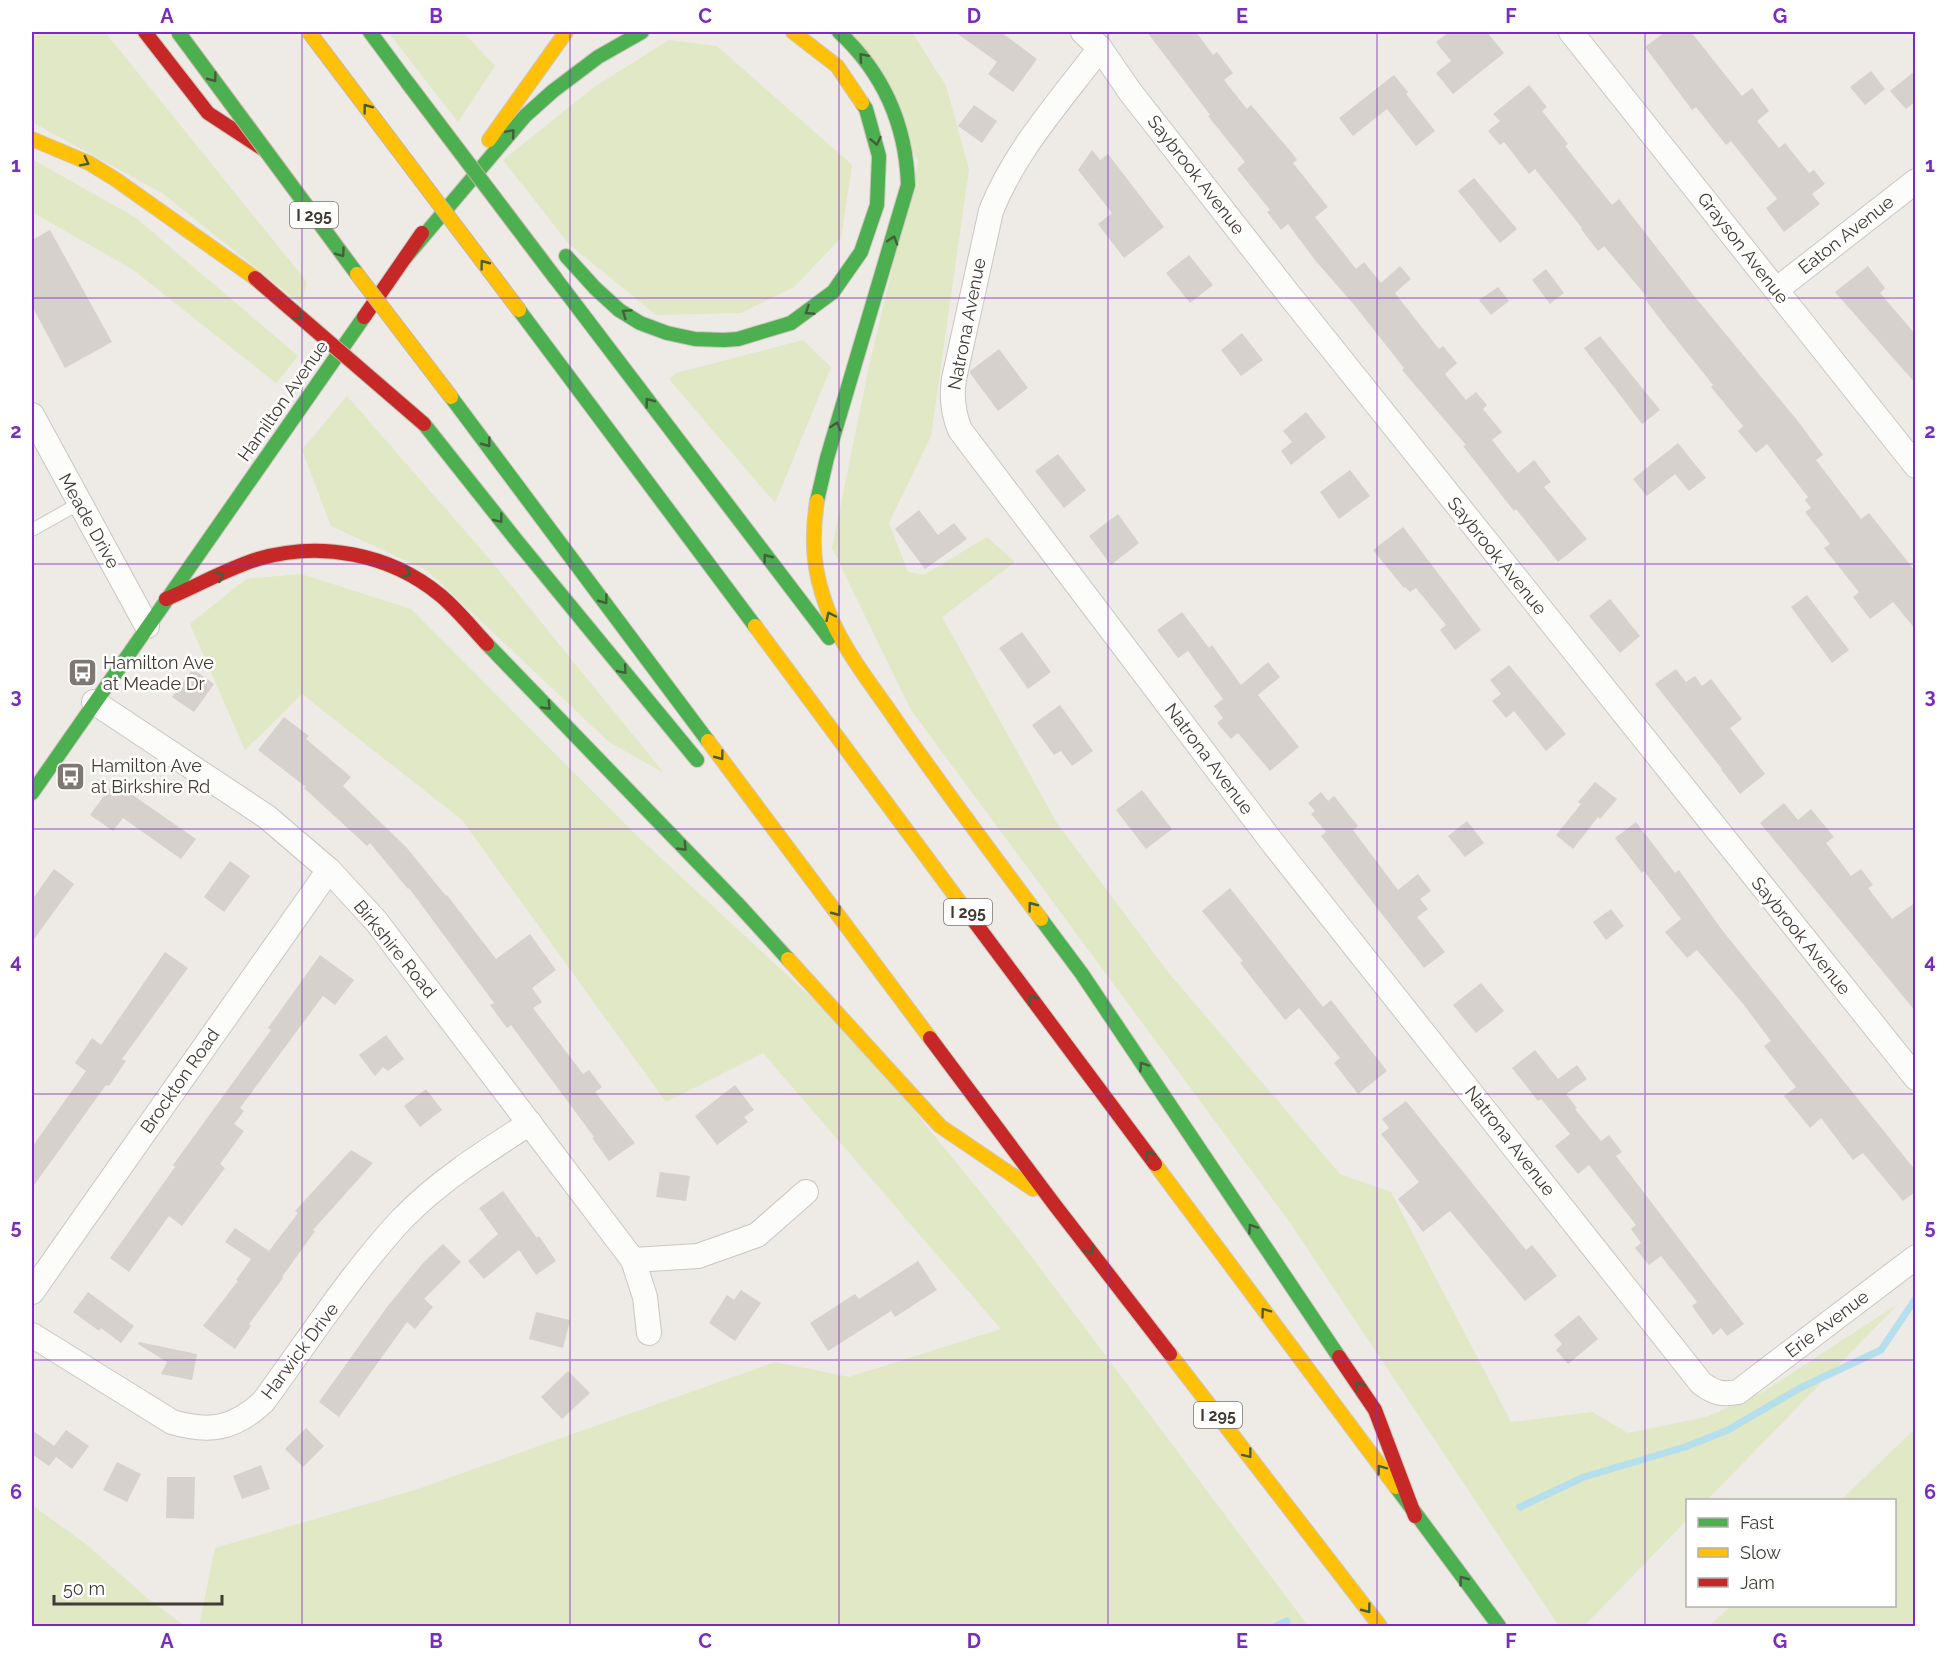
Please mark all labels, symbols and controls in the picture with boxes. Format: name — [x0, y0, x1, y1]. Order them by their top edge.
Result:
text: A — [160, 4, 174, 28]
text: B — [429, 4, 443, 28]
text: C — [698, 4, 712, 28]
text: D — [967, 4, 981, 28]
text: E — [1236, 4, 1248, 28]
text: F — [1505, 4, 1517, 28]
text: G — [1773, 4, 1787, 28]
one-way arrow — [860, 53, 871, 64]
one-way arrow — [206, 72, 217, 83]
one-way arrow — [363, 104, 374, 115]
street label: Saybrook Avenue — [1143, 111, 1250, 239]
one-way arrow — [503, 129, 514, 140]
one-way arrow — [869, 136, 882, 146]
text: 1 — [11, 153, 21, 177]
text: 1 — [1925, 153, 1935, 177]
one-way arrow — [79, 155, 90, 166]
street label: Grayson Avenue — [1693, 188, 1794, 308]
street label: Eaton Avenue — [1794, 191, 1898, 278]
road number: I 295 — [290, 202, 338, 228]
one-way arrow — [886, 235, 898, 246]
one-way arrow — [334, 246, 345, 257]
street label: Natrona Avenue — [943, 256, 990, 392]
one-way arrow — [480, 259, 491, 270]
one-way arrow — [805, 304, 816, 315]
one-way arrow — [292, 309, 303, 320]
one-way arrow — [622, 309, 633, 320]
street label: Hamilton Avenue — [233, 336, 332, 465]
one-way arrow — [646, 398, 657, 409]
text: 2 — [10, 419, 22, 443]
text: 2 — [1924, 419, 1936, 443]
one-way arrow — [829, 421, 841, 432]
one-way arrow — [480, 437, 491, 448]
street label: Meade Drive — [55, 470, 124, 572]
street label: Saybrook Avenue — [1443, 493, 1552, 619]
one-way arrow — [492, 512, 503, 523]
one-way arrow — [763, 553, 774, 564]
one-way arrow — [400, 566, 411, 577]
one-way arrow — [213, 571, 224, 583]
one-way arrow — [596, 593, 607, 604]
one-way arrow — [826, 611, 838, 622]
place label: Hamilton Ave at Meade Dr — [103, 652, 214, 694]
bus stop icon: Hamilton Ave at Meade Dr — [66, 657, 98, 689]
one-way arrow — [615, 663, 626, 674]
text: 3 — [10, 684, 22, 708]
text: 3 — [1924, 684, 1936, 708]
one-way arrow — [540, 699, 551, 710]
street label: Natrona Avenue — [1161, 699, 1258, 819]
one-way arrow — [713, 749, 724, 760]
place label: Hamilton Ave at Birkshire Rd — [91, 755, 210, 797]
bus stop icon: Hamilton Ave at Birkshire Rd — [54, 760, 86, 792]
one-way arrow — [675, 839, 686, 850]
street label: Saybrook Avenue — [1747, 873, 1856, 999]
street label: Birkshire Road — [350, 896, 441, 1002]
road number: I 295 — [944, 899, 992, 925]
one-way arrow — [1028, 902, 1039, 913]
one-way arrow — [830, 905, 841, 916]
text: 4 — [10, 949, 22, 973]
text: 4 — [1924, 949, 1936, 973]
one-way arrow — [1029, 994, 1040, 1005]
street label: Brockton Road — [136, 1024, 223, 1137]
one-way arrow — [1139, 1062, 1151, 1072]
street label: Natrona Avenue — [1461, 1082, 1560, 1200]
one-way arrow — [1145, 1151, 1156, 1162]
text: 5 — [10, 1215, 22, 1239]
text: 5 — [1924, 1215, 1936, 1239]
one-way arrow — [1248, 1224, 1259, 1235]
one-way arrow — [1083, 1243, 1094, 1254]
street label: Erie Avenue — [1781, 1285, 1873, 1362]
street label: Harwick Drive — [257, 1298, 343, 1403]
one-way arrow — [1261, 1307, 1272, 1318]
one-way arrow — [1355, 1382, 1366, 1393]
road number: I 295 — [1194, 1402, 1242, 1428]
one-way arrow — [1241, 1447, 1252, 1458]
one-way arrow — [1377, 1464, 1388, 1475]
text: 6 — [10, 1480, 22, 1504]
text: 6 — [1924, 1480, 1936, 1504]
legend — [1686, 1499, 1896, 1607]
text: Fast — [1740, 1512, 1774, 1533]
text: Slow — [1740, 1542, 1781, 1563]
scale bar — [54, 1568, 222, 1606]
text: Jam — [1740, 1572, 1775, 1593]
one-way arrow — [1460, 1575, 1471, 1586]
text: 50 m — [63, 1578, 105, 1599]
one-way arrow — [1359, 1602, 1370, 1613]
text: A — [160, 1629, 174, 1653]
text: B — [429, 1629, 443, 1653]
text: C — [698, 1629, 712, 1653]
text: D — [967, 1629, 981, 1653]
text: E — [1236, 1629, 1248, 1653]
text: F — [1505, 1629, 1517, 1653]
text: G — [1773, 1629, 1787, 1653]

